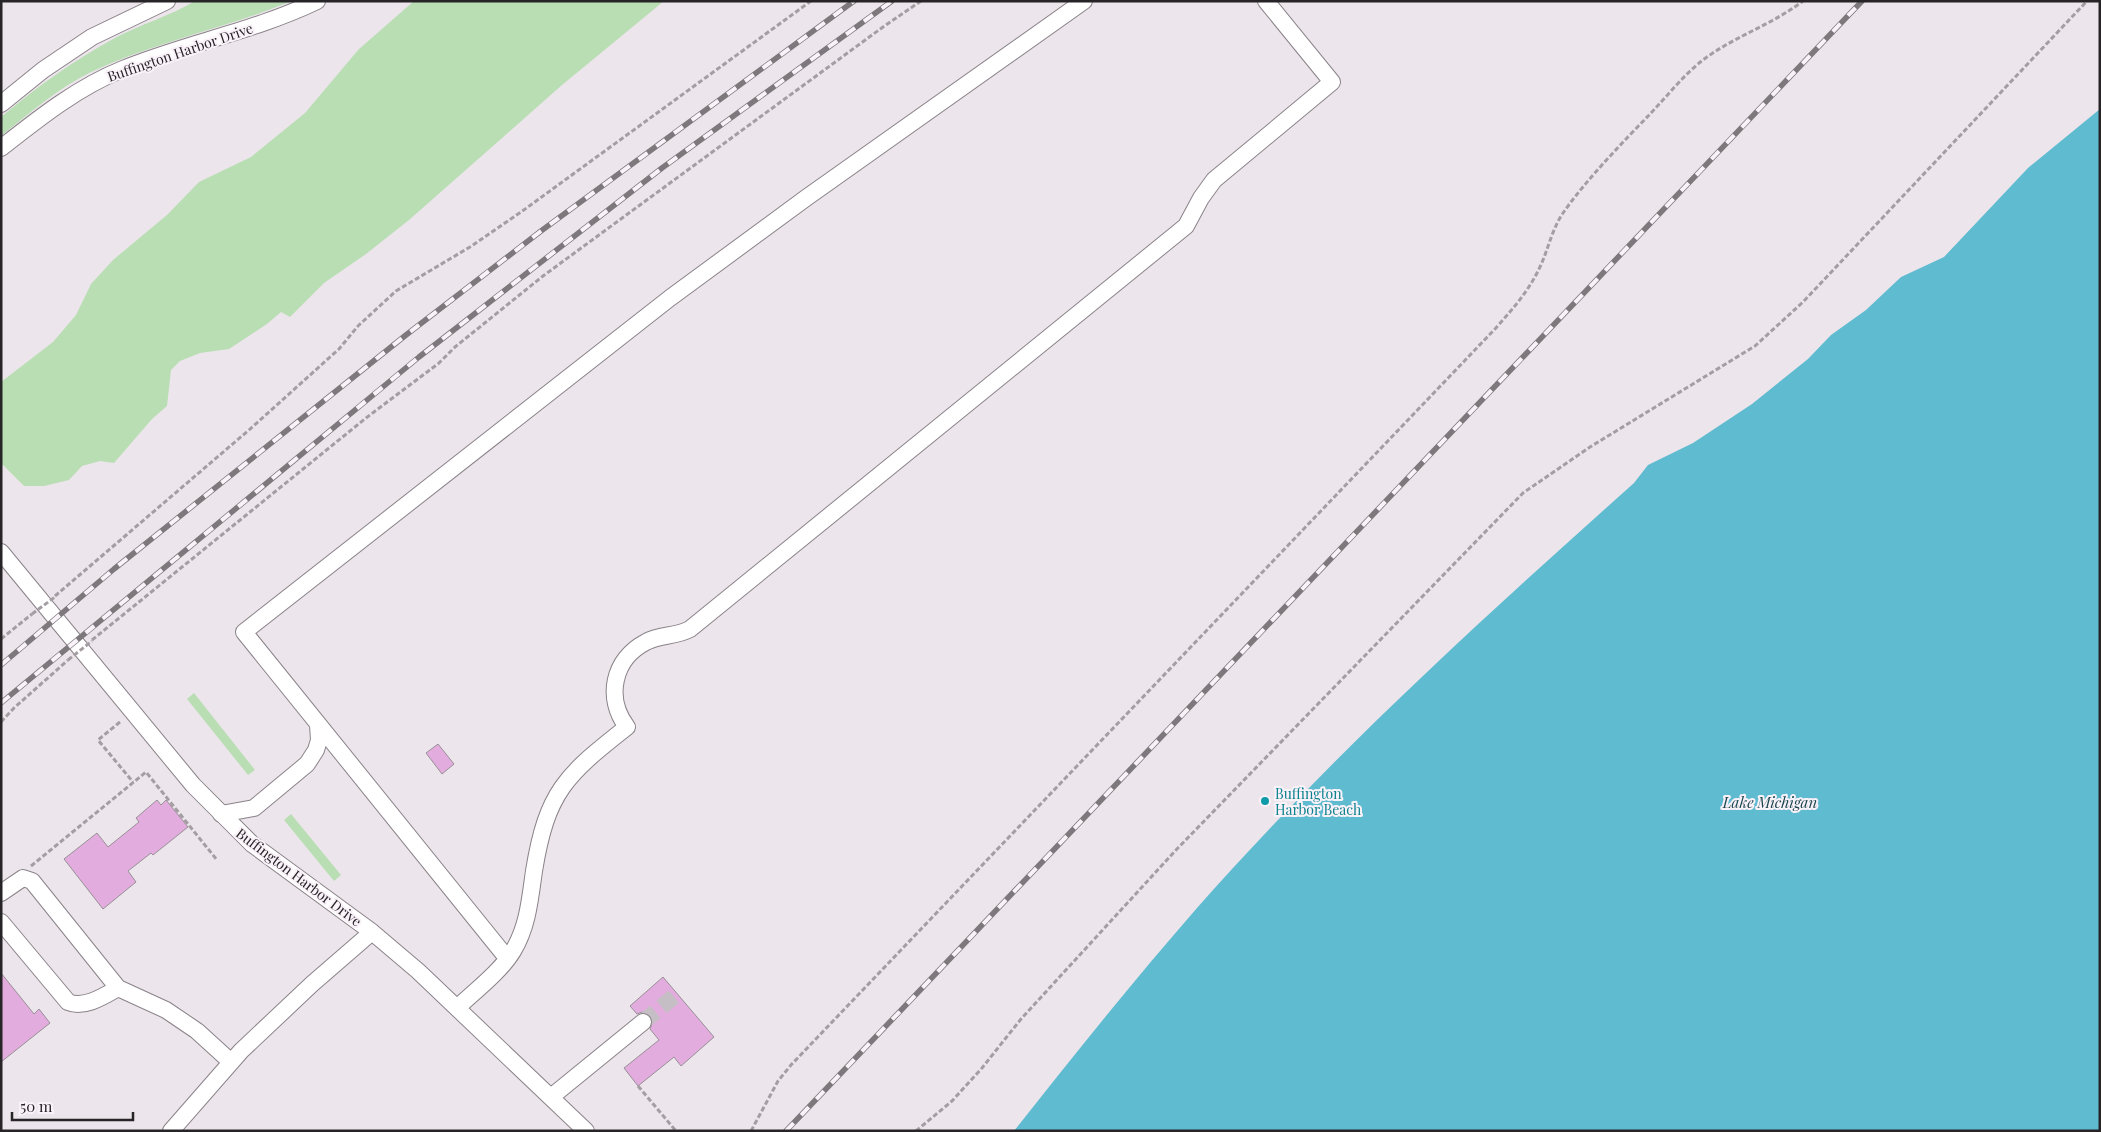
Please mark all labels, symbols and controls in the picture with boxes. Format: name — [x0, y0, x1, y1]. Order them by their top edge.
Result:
street label: Buffington Harbor Drive — [105, 18, 255, 86]
place label: Buffington Harbor Beach — [1275, 784, 1362, 819]
water label: Lake Michigan — [1722, 792, 1817, 812]
marker: Buffington Harbor Beach — [1259, 795, 1271, 807]
street label: Buffington Harbor Drive — [232, 823, 366, 931]
scale bar — [12, 1090, 134, 1122]
text: 50 m — [20, 1096, 53, 1116]

